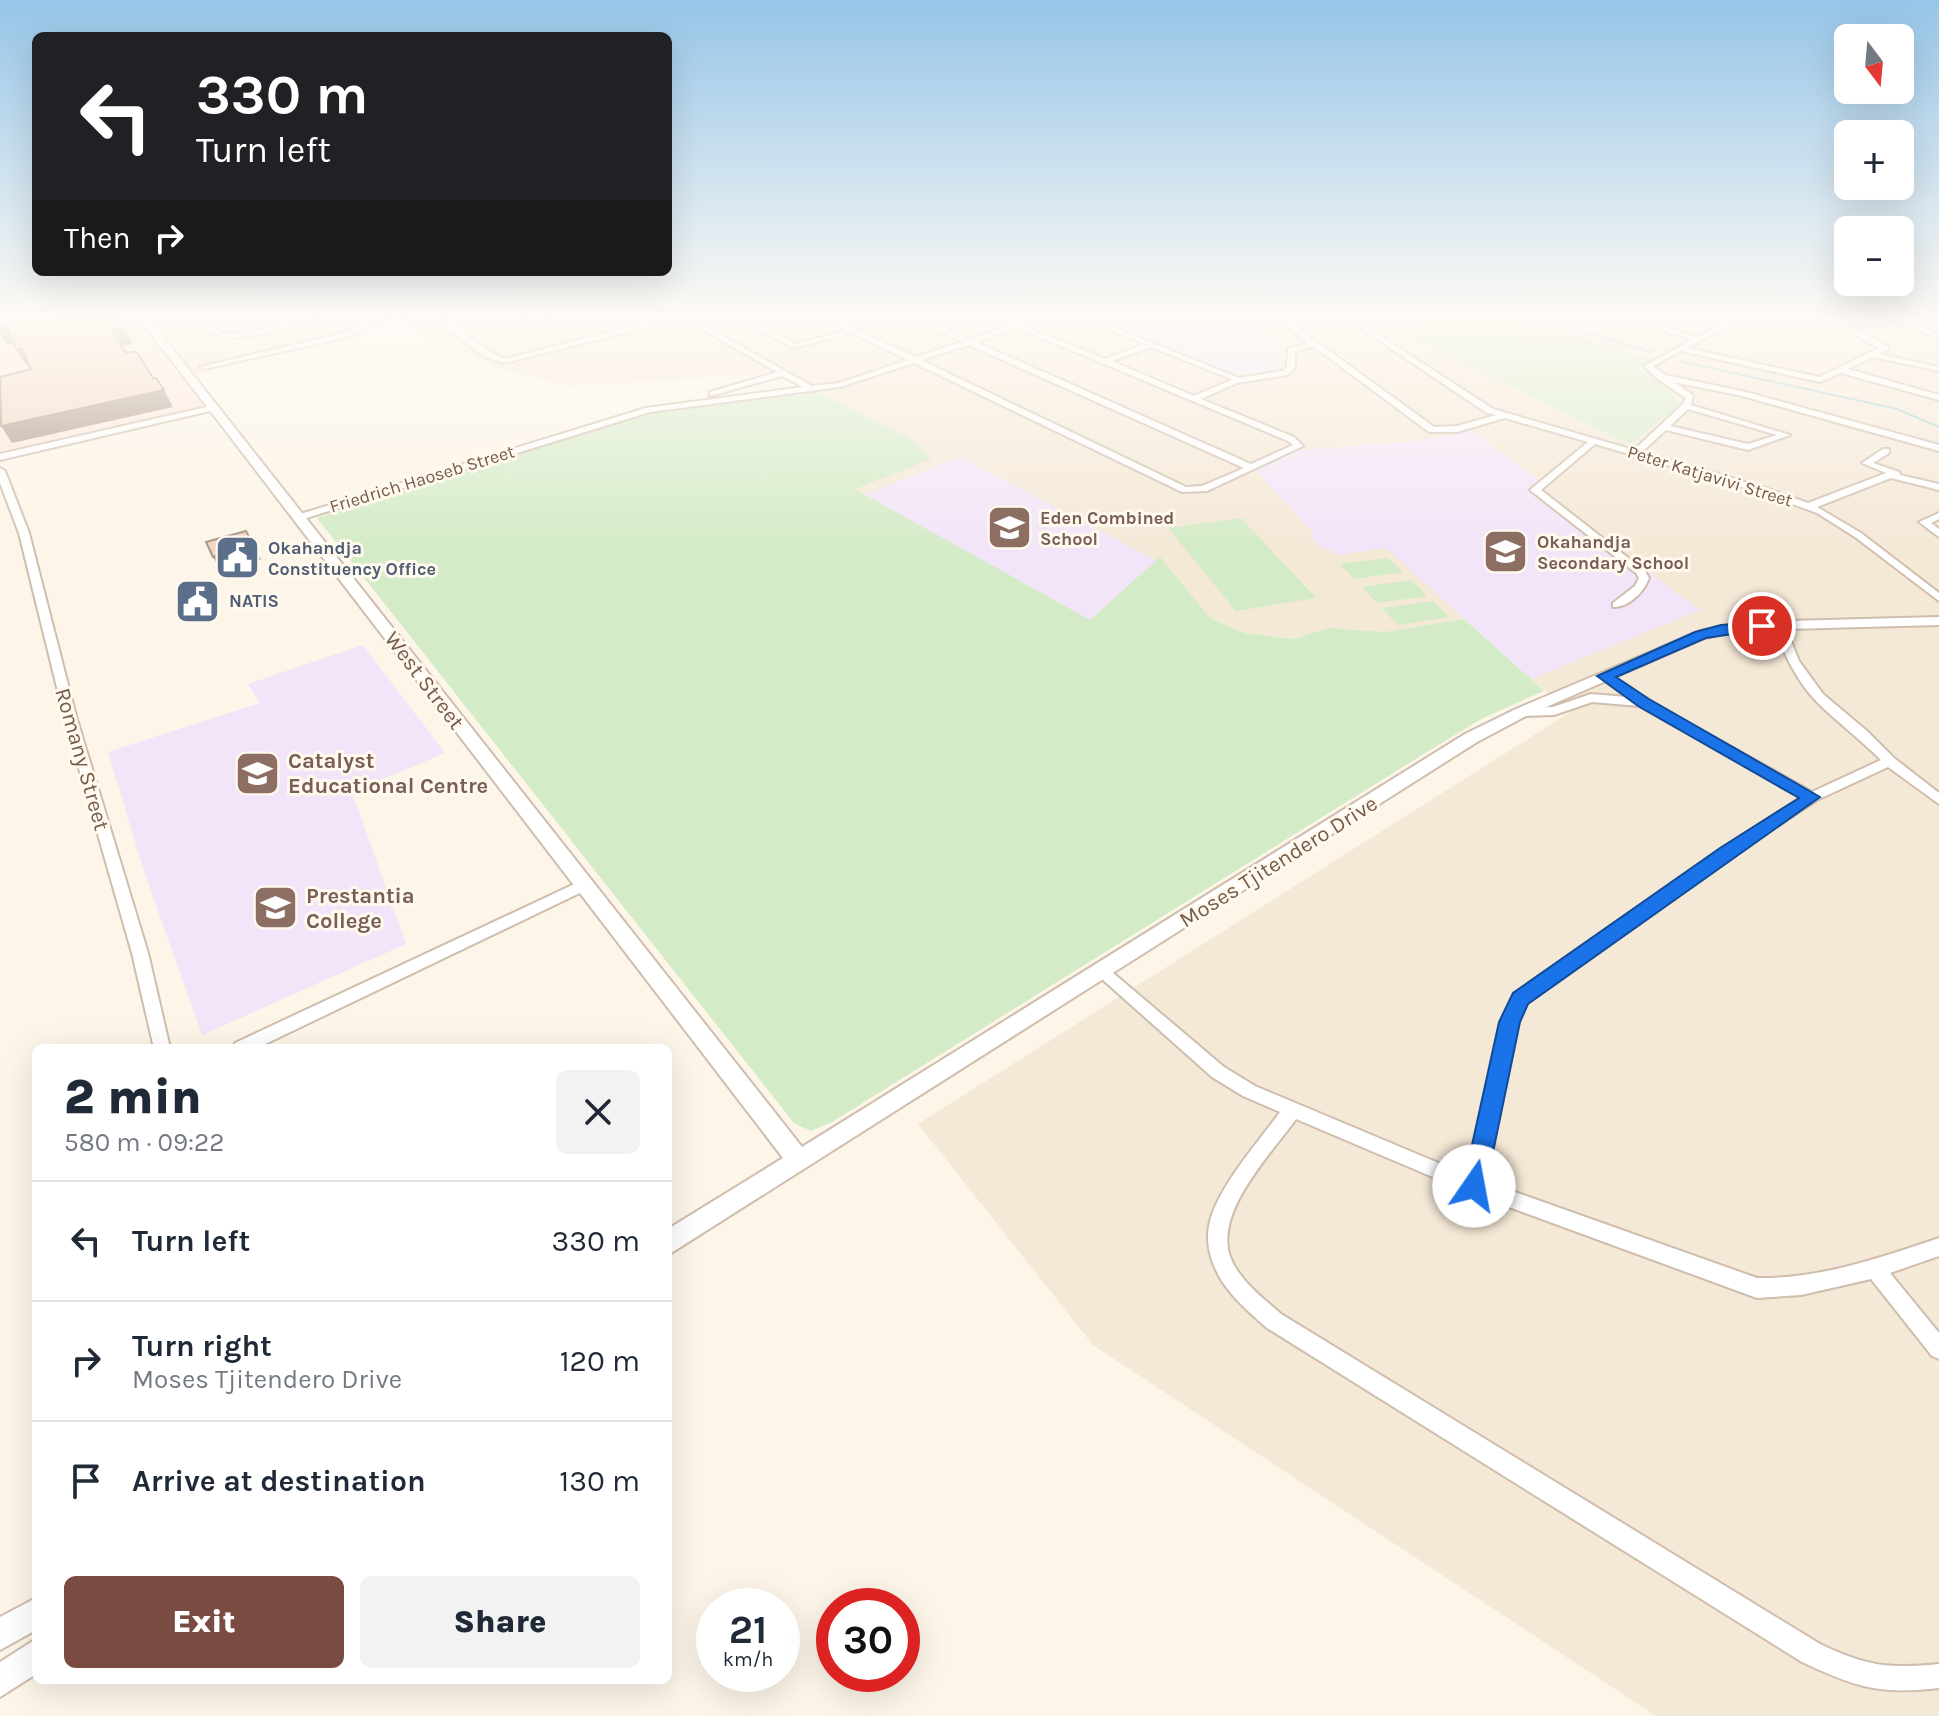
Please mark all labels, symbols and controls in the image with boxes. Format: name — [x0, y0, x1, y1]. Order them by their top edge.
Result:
north arrow — [1834, 24, 1914, 104]
map controls — [1834, 24, 1914, 296]
text: 330 m — [196, 62, 368, 127]
icon: left — [64, 64, 168, 168]
button: + — [1834, 120, 1914, 200]
text: Turn left — [196, 129, 331, 171]
icon: right — [147, 216, 191, 260]
button: − — [1834, 216, 1914, 296]
text: Then — [64, 220, 131, 256]
street label: Friedrich Haoseb Street — [327, 440, 517, 518]
street label: Peter Katjavivi Street — [1625, 440, 1796, 512]
school or university icon: Eden Combined School — [985, 504, 1033, 552]
place label: Eden Combined School — [1040, 507, 1174, 550]
school or university icon: Okahandja Secondary School — [1482, 528, 1530, 576]
place label: Okahandja Secondary School — [1537, 531, 1689, 574]
public building icon: Okahandja Constituency Office — [213, 534, 261, 582]
place label: Okahandja Constituency Office — [268, 537, 436, 580]
public building icon: NATIS — [174, 577, 222, 625]
place label: NATIS — [229, 590, 279, 612]
pin — [1728, 592, 1796, 660]
icon: arrive — [1740, 604, 1784, 648]
street label: West Street — [379, 627, 469, 735]
street label: Romany Street — [49, 685, 115, 834]
place label: Catalyst Educational Centre — [288, 748, 488, 799]
school or university icon: Catalyst Educational Centre — [233, 749, 281, 797]
street label: Moses Tjitendero Drive — [1175, 790, 1382, 933]
place label: Prestantia College — [306, 883, 415, 934]
school or university icon: Prestantia College — [251, 884, 299, 932]
text: 2 min — [64, 1069, 202, 1125]
button: close — [556, 1070, 640, 1154]
text: 580 m · 09:22 — [64, 1127, 224, 1158]
position arrow — [1432, 1144, 1516, 1228]
icon: left — [64, 1219, 108, 1263]
text: Turn left — [132, 1223, 250, 1259]
text: 330 m — [552, 1223, 640, 1259]
text: Turn right — [132, 1328, 272, 1364]
icon: right — [64, 1339, 108, 1383]
text: 120 m — [560, 1343, 640, 1379]
text: Moses Tjitendero Drive — [132, 1364, 402, 1395]
icon: arrive — [64, 1459, 108, 1503]
text: Arrive at destination — [132, 1463, 426, 1499]
text: 130 m — [559, 1463, 640, 1499]
button: Exit — [64, 1576, 344, 1668]
button: Share — [360, 1576, 640, 1668]
speed limit sign: 30 — [816, 1588, 920, 1692]
text: 21 — [729, 1606, 767, 1653]
text: km/h — [723, 1648, 773, 1671]

